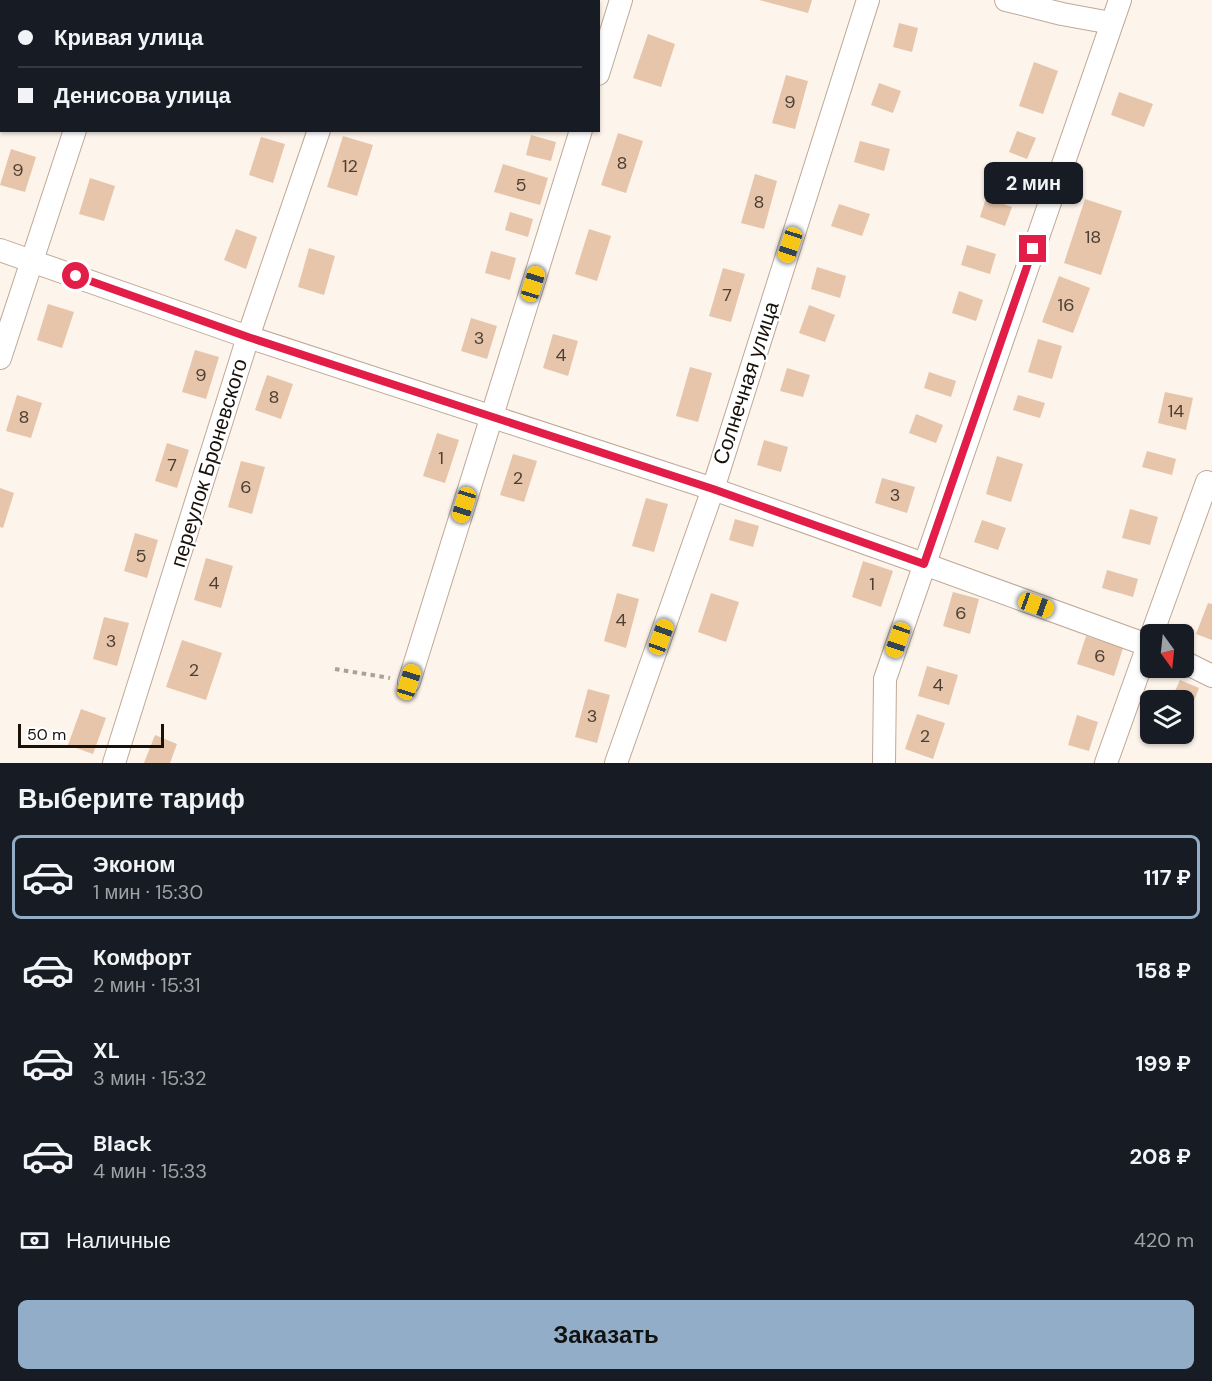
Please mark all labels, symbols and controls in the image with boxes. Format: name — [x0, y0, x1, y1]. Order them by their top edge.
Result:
text: Кривая улица — [54, 23, 203, 52]
text: Денисова улица — [54, 81, 231, 110]
house number: 9 — [784, 90, 796, 114]
house number: 8 — [617, 151, 627, 175]
house number: 12 — [342, 154, 358, 178]
house number: 9 — [12, 158, 24, 182]
callout: 2 мин — [984, 162, 1082, 204]
text: 2 мин — [1006, 170, 1061, 196]
house number: 5 — [516, 173, 526, 197]
house number: 8 — [754, 190, 764, 214]
car — [776, 225, 804, 265]
house number: 18 — [1085, 225, 1101, 249]
route end — [1019, 235, 1046, 262]
route start — [62, 262, 89, 289]
car — [519, 264, 547, 304]
house number: 7 — [722, 283, 732, 307]
house number: 16 — [1058, 293, 1074, 317]
street label: Солнечная улица — [706, 297, 786, 468]
house number: 3 — [474, 326, 484, 350]
house number: 4 — [556, 343, 567, 367]
street label: переулок Броневского — [164, 355, 254, 571]
house number: 9 — [195, 363, 207, 387]
house number: 8 — [269, 385, 279, 409]
house number: 14 — [1168, 399, 1184, 423]
house number: 8 — [19, 405, 29, 429]
house number: 1 — [438, 446, 444, 470]
house number: 7 — [167, 453, 177, 477]
house number: 2 — [513, 466, 523, 490]
house number: 6 — [240, 475, 252, 499]
house number: 3 — [890, 483, 900, 507]
car — [450, 485, 478, 525]
house number: 5 — [136, 544, 146, 568]
house number: 4 — [209, 571, 220, 595]
house number: 1 — [869, 572, 875, 596]
car — [1016, 590, 1056, 620]
house number: 6 — [955, 601, 967, 625]
house number: 4 — [616, 608, 627, 632]
car — [646, 617, 676, 657]
car — [884, 620, 912, 660]
north arrow — [1140, 624, 1194, 678]
map controls — [1140, 624, 1194, 744]
house number: 3 — [106, 629, 116, 653]
house number: 6 — [1094, 644, 1106, 668]
house number: 2 — [189, 658, 199, 682]
car — [395, 662, 423, 702]
house number: 4 — [933, 673, 944, 697]
button: layers — [1140, 690, 1194, 744]
house number: 3 — [587, 704, 597, 728]
scale bar — [18, 721, 164, 748]
text: 50 m — [27, 724, 66, 745]
house number: 2 — [920, 724, 930, 748]
text: Выберите тариф — [18, 781, 245, 816]
icon: car — [21, 850, 75, 904]
text: Эконом — [93, 850, 176, 879]
text: 117 ₽ — [1144, 863, 1191, 892]
text: 1 мин · 15:30 — [93, 879, 203, 905]
icon: car — [21, 943, 75, 997]
text: Комфорт — [93, 943, 192, 972]
text: 158 ₽ — [1136, 956, 1191, 985]
text: 2 мин · 15:31 — [93, 972, 201, 998]
icon: car — [21, 1036, 75, 1090]
text: XL — [93, 1036, 120, 1065]
text: 199 ₽ — [1135, 1049, 1191, 1078]
text: 3 мин · 15:32 — [93, 1065, 207, 1091]
icon: car — [21, 1129, 75, 1183]
text: Black — [93, 1129, 152, 1158]
text: 208 ₽ — [1129, 1142, 1191, 1171]
text: 4 мин · 15:33 — [93, 1158, 207, 1184]
icon: cash — [18, 1224, 51, 1257]
text: Наличные — [66, 1226, 171, 1255]
text: 420 m — [1134, 1227, 1194, 1253]
button: Заказать — [18, 1300, 1194, 1369]

